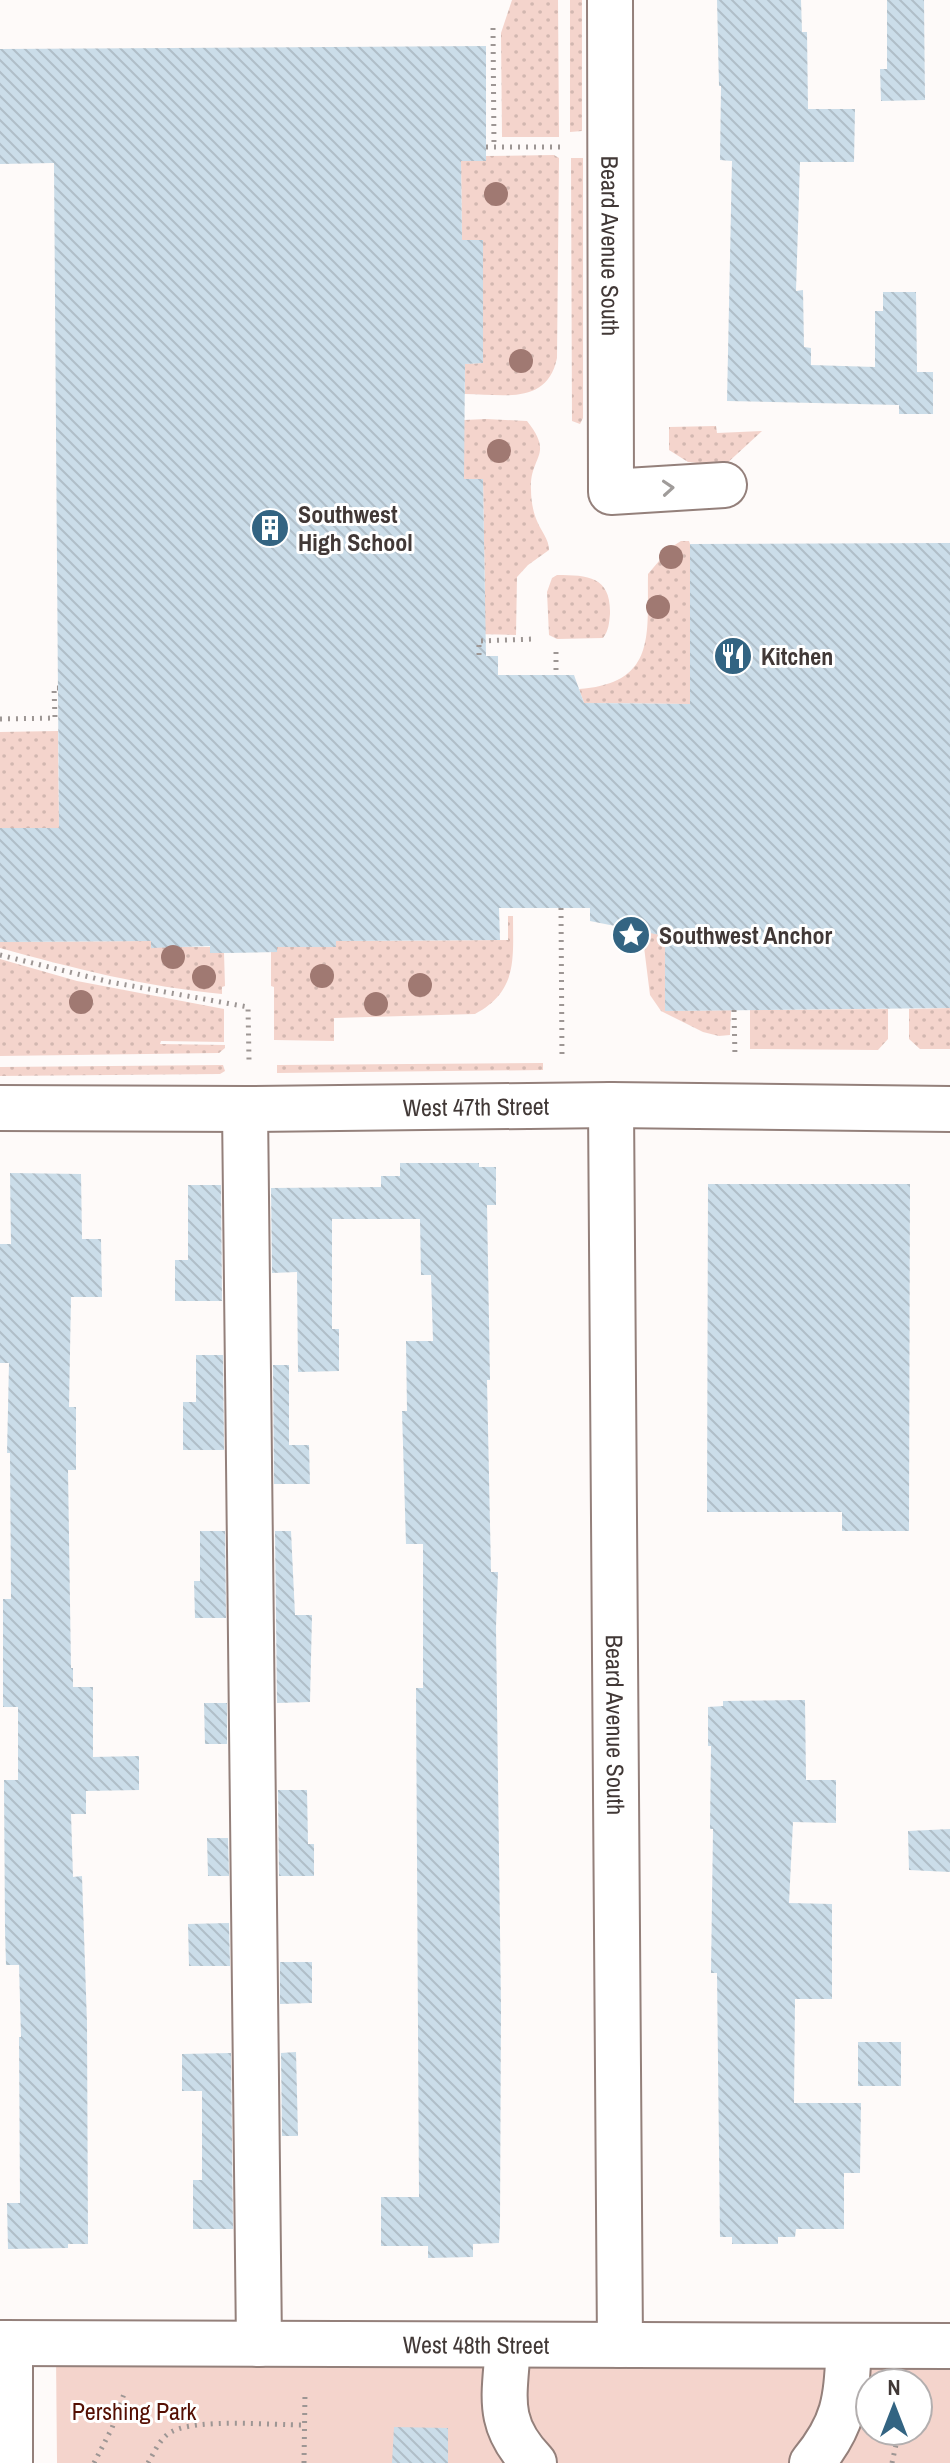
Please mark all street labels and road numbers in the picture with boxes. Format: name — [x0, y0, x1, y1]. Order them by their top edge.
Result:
street label: Beard Avenue South — [594, 156, 627, 336]
street label: West 47th Street — [403, 1090, 550, 1123]
street label: Beard Avenue South — [599, 1635, 632, 1815]
street label: West 48th Street — [403, 2328, 550, 2361]

